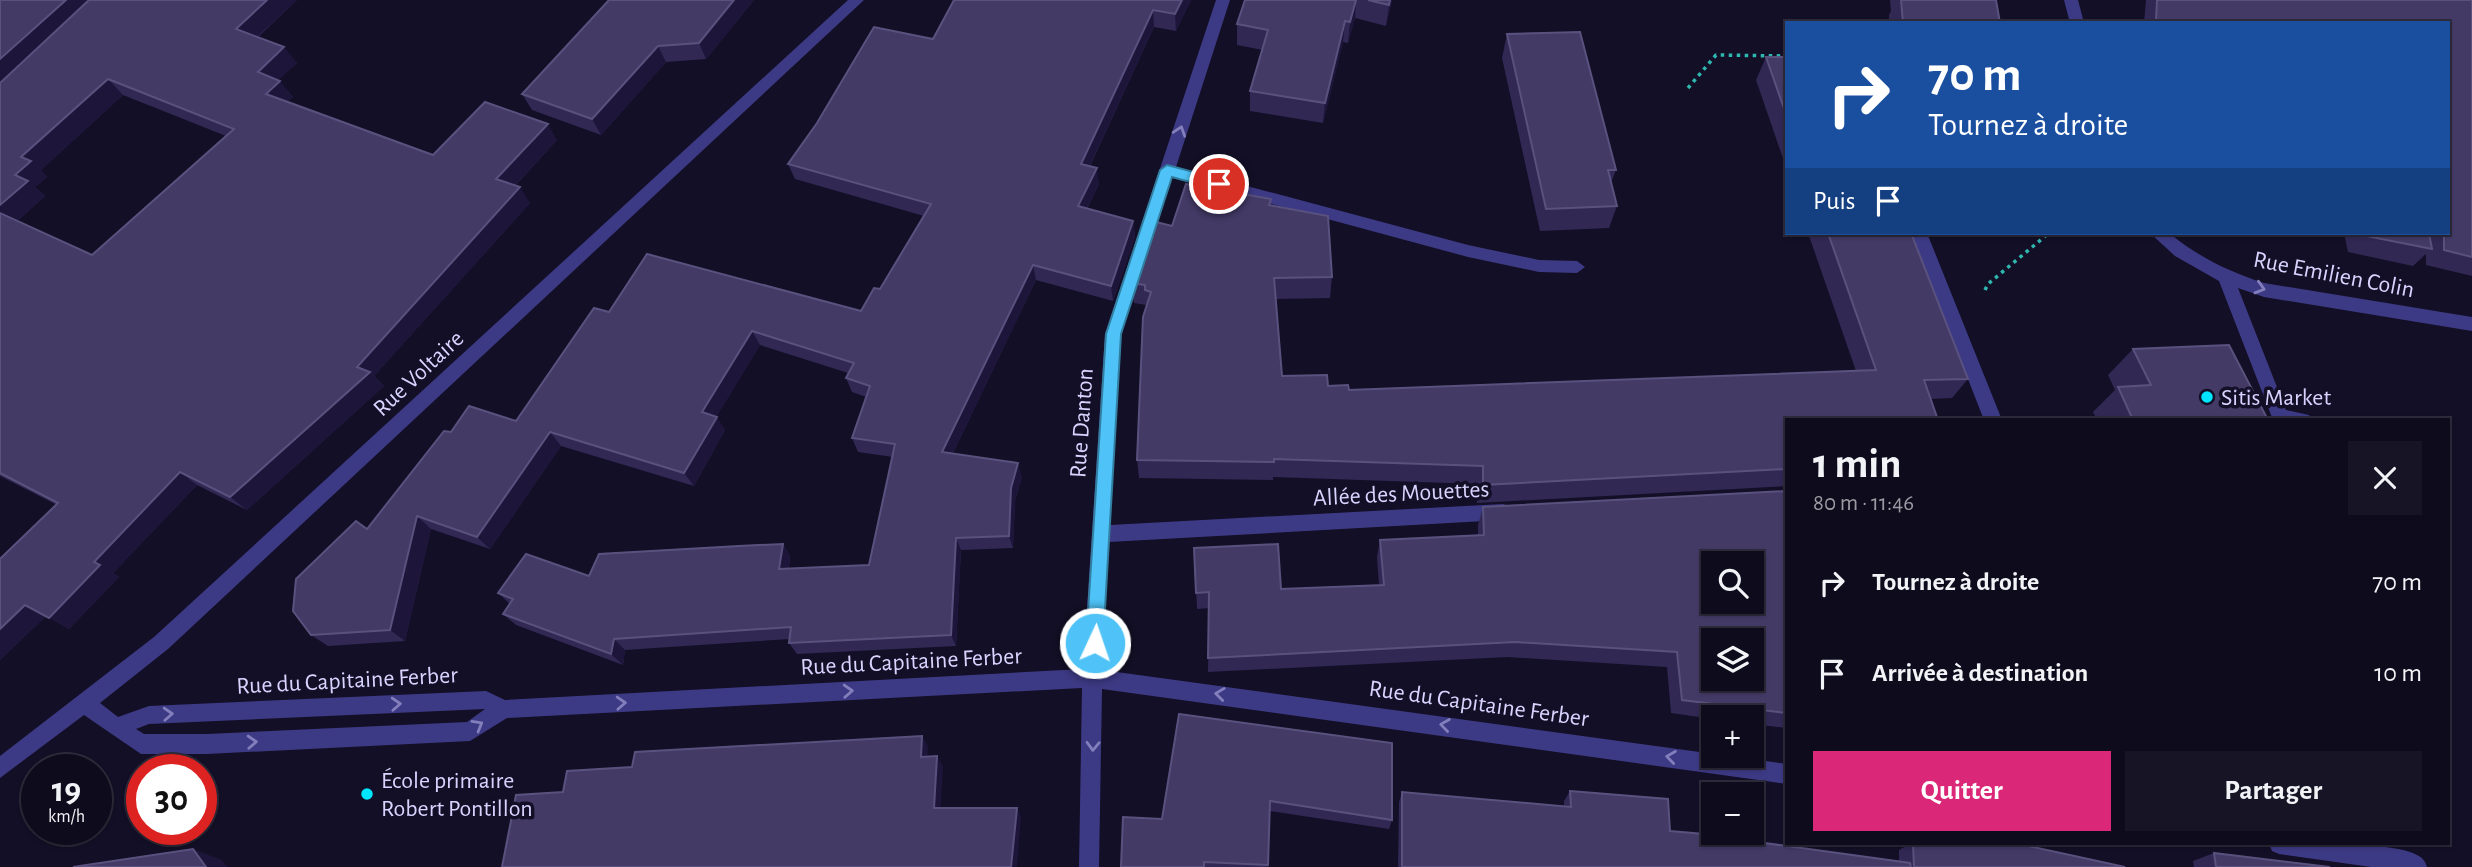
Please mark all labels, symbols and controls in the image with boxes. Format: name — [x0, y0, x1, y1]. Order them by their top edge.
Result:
icon: right — [1813, 49, 1904, 140]
text: 70 m — [1928, 51, 2022, 100]
text: Tournez à droite — [1928, 109, 2128, 141]
one-way arrow — [1172, 125, 1186, 137]
pin — [1189, 154, 1249, 214]
icon: arrive — [1200, 165, 1238, 203]
icon: arrive — [1869, 182, 1907, 220]
text: Puis — [1813, 188, 1855, 214]
street label: Rue Emilien Colin — [2251, 248, 2416, 302]
one-way arrow — [2254, 280, 2266, 295]
street label: Rue Voltaire — [369, 326, 468, 421]
street label: Rue Danton — [1066, 367, 1098, 479]
place label: Sitis Market — [2221, 386, 2331, 410]
marker: Sitis Market — [2199, 389, 2215, 405]
button: close — [2348, 441, 2422, 515]
text: 1 min — [1813, 443, 1902, 485]
street label: Allée des Mouettes — [1312, 477, 1490, 511]
text: 80 m · 11:46 — [1813, 492, 1914, 515]
map controls — [1701, 551, 1764, 845]
button: search — [1701, 551, 1764, 614]
icon: right — [1813, 564, 1851, 602]
text: Tournez à droite — [1872, 569, 2039, 595]
text: 70 m — [2372, 569, 2422, 595]
position arrow — [1058, 606, 1132, 680]
button: layers — [1701, 628, 1764, 691]
street label: Rue du Capitaine Ferber — [800, 644, 1023, 680]
icon: arrive — [1813, 655, 1851, 693]
text: Arrivée à destination — [1872, 660, 2088, 686]
text: 10 m — [2374, 660, 2422, 686]
street label: Rue du Capitaine Ferber — [236, 663, 459, 699]
street label: Rue du Capitaine Ferber — [1367, 677, 1591, 731]
one-way arrow — [843, 684, 854, 699]
one-way arrow — [1214, 687, 1226, 702]
one-way arrow — [616, 695, 627, 710]
one-way arrow — [391, 696, 402, 711]
button: + — [1701, 705, 1764, 768]
one-way arrow — [163, 707, 174, 722]
one-way arrow — [1440, 718, 1451, 733]
one-way arrow — [470, 720, 483, 733]
one-way arrow — [247, 734, 258, 749]
one-way arrow — [1085, 741, 1100, 752]
one-way arrow — [1665, 750, 1677, 765]
button: Quitter — [1813, 751, 2111, 831]
button: Partager — [2125, 751, 2422, 831]
speed limit sign: 30 — [126, 754, 217, 845]
place label: École primaire Robert Pontillon — [381, 767, 533, 821]
text: 19 — [52, 773, 81, 808]
button: − — [1701, 782, 1764, 845]
marker: École primaire Robert Pontillon — [359, 786, 375, 802]
text: km/h — [48, 808, 85, 826]

